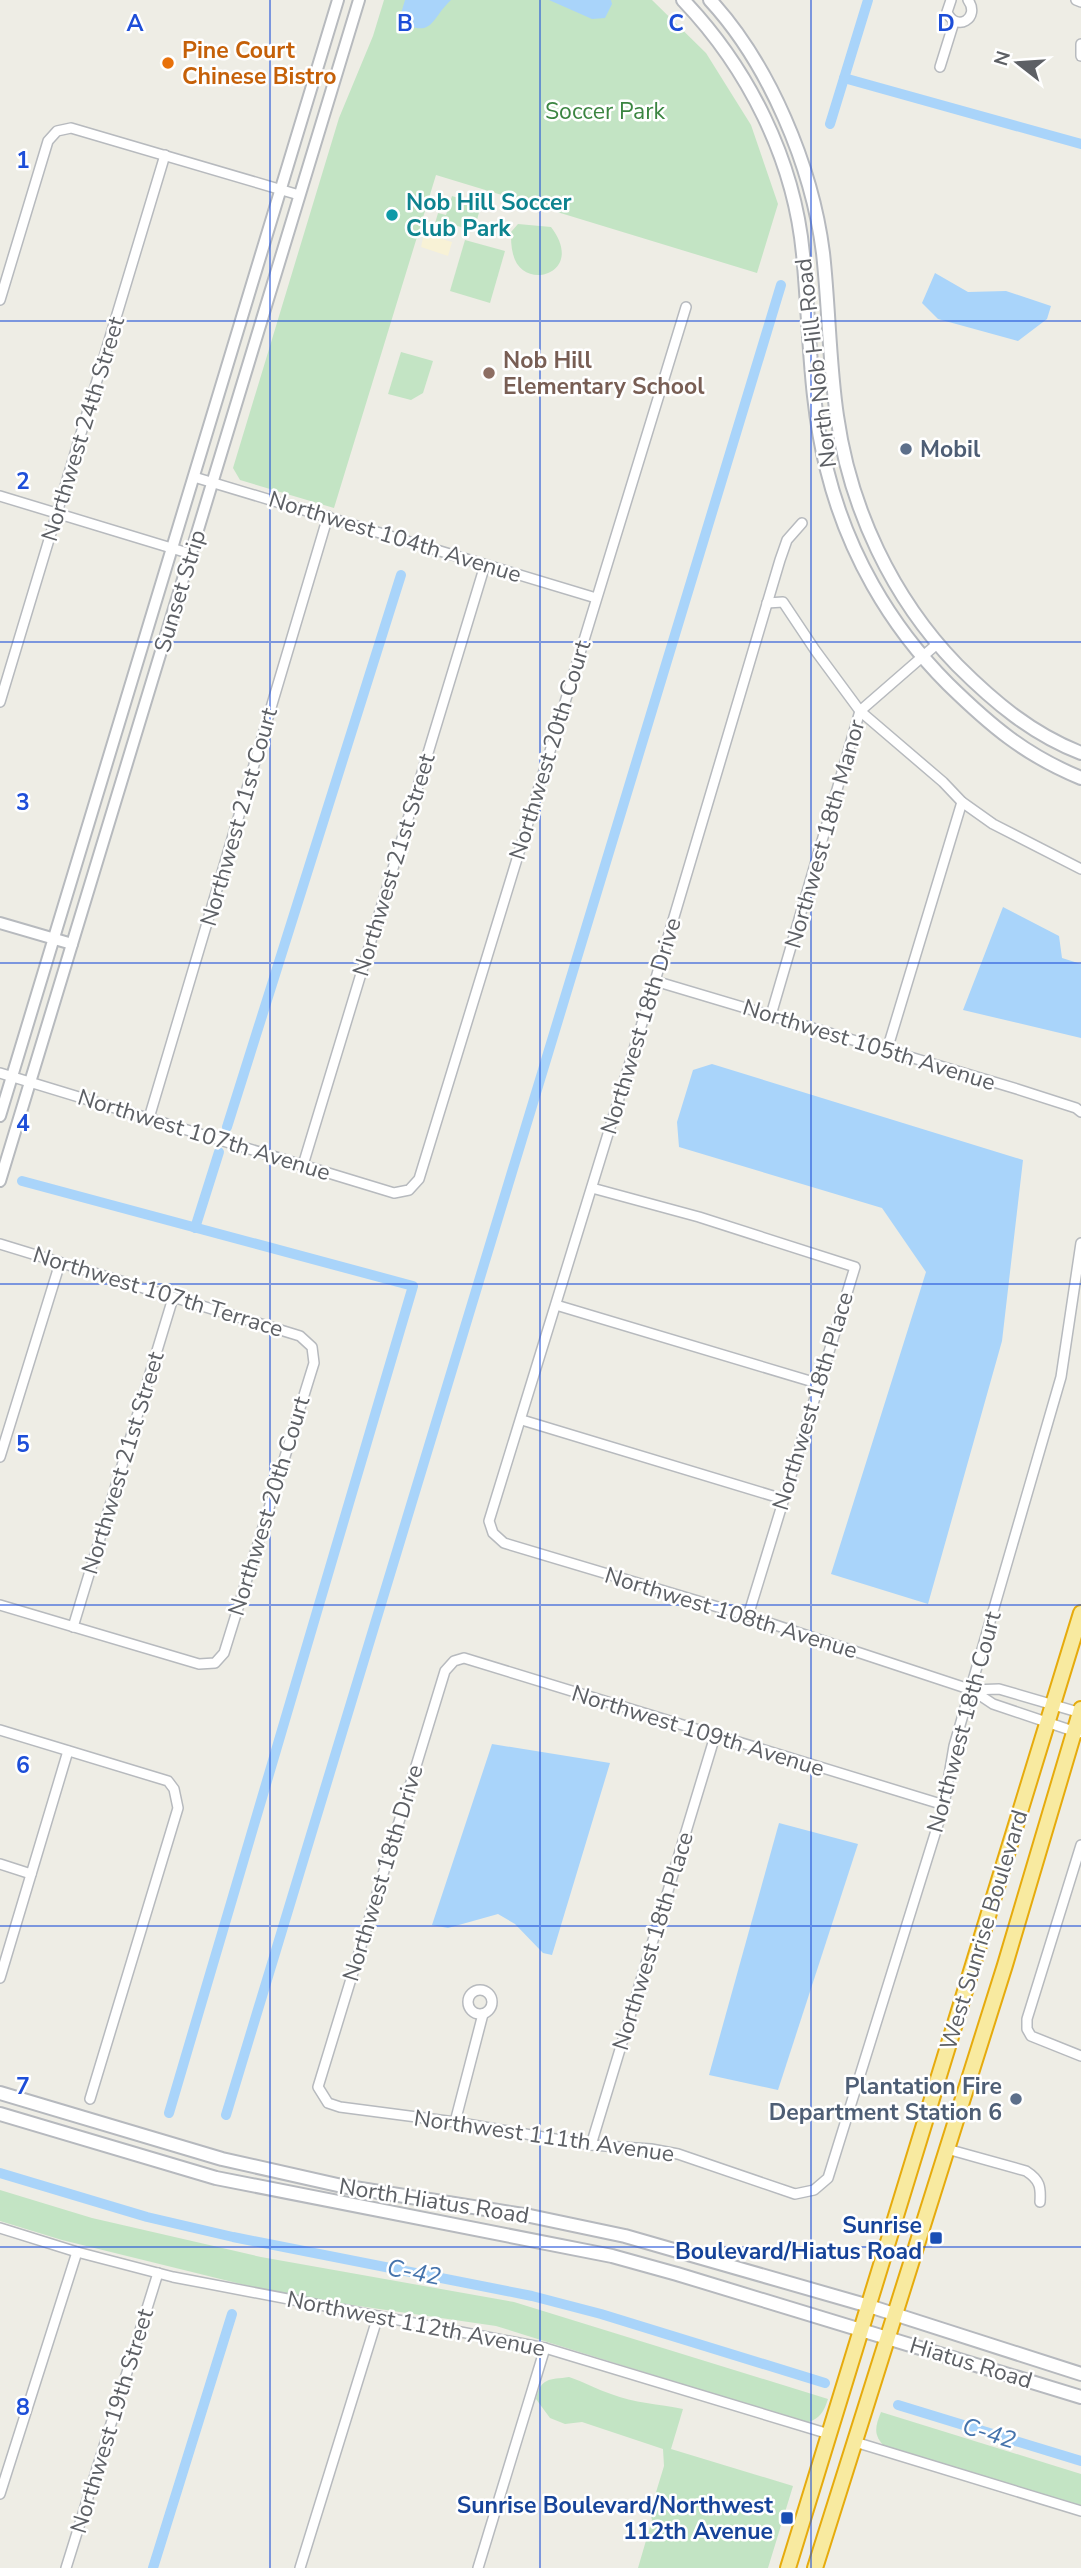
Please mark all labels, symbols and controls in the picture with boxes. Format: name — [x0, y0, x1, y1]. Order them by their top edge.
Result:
text: A — [126, 8, 144, 39]
text: B — [397, 8, 413, 39]
text: C — [668, 8, 684, 39]
text: D — [937, 8, 955, 39]
north arrow — [983, 28, 1053, 98]
place label: Pine Court Chinese Bistro — [182, 35, 336, 92]
text: N — [988, 48, 1017, 69]
marker: Pine Court Chinese Bistro — [160, 55, 176, 71]
park label: Soccer Park — [545, 96, 666, 127]
text: 1 — [16, 145, 30, 176]
place label: Nob Hill Soccer Club Park — [406, 187, 572, 244]
marker: Nob Hill Soccer Club Park — [384, 207, 400, 223]
street label: North Nob Hill Road — [788, 257, 844, 469]
street label: Northwest 24th Street — [34, 312, 132, 545]
place label: Nob Hill Elementary School — [503, 345, 705, 402]
marker: Nob Hill Elementary School — [481, 365, 497, 381]
place label: Mobil — [920, 434, 981, 465]
marker: Mobil — [898, 441, 914, 457]
text: 2 — [16, 466, 30, 497]
street label: Northwest 104th Avenue — [265, 484, 525, 590]
street label: Sunset Strip — [147, 526, 213, 656]
street label: Northwest 20th Court — [502, 636, 598, 863]
street label: Northwest 21st Court — [193, 703, 285, 930]
street label: Northwest 18th Manor — [777, 715, 873, 952]
street label: Northwest 21st Street — [345, 749, 443, 980]
text: 3 — [16, 787, 30, 818]
street label: Northwest 18th Drive — [593, 914, 689, 1138]
street label: Northwest 105th Avenue — [739, 992, 999, 1098]
street label: Northwest 107th Avenue — [74, 1082, 334, 1188]
text: 4 — [16, 1108, 30, 1139]
street label: Northwest 107th Terrace — [29, 1239, 287, 1345]
street label: Northwest 18th Place — [765, 1288, 861, 1514]
street label: Northwest 21st Street — [74, 1347, 172, 1578]
street label: Northwest 20th Court — [221, 1392, 317, 1619]
text: 5 — [16, 1429, 30, 1460]
street label: Northwest 108th Avenue — [601, 1560, 861, 1666]
street label: Northwest 18th Court — [920, 1607, 1009, 1836]
street label: Northwest 109th Avenue — [568, 1678, 828, 1784]
text: 6 — [16, 1750, 30, 1781]
street label: Northwest 18th Drive — [335, 1761, 431, 1985]
street label: West Sunrise Boulevard — [933, 1806, 1035, 2054]
street label: Northwest 18th Place — [605, 1828, 701, 2054]
text: 7 — [16, 2071, 30, 2102]
place label: Plantation Fire Department Station 6 — [769, 2071, 1002, 2128]
marker: Plantation Fire Department Station 6 — [1008, 2091, 1024, 2107]
street label: Northwest 111th Avenue — [412, 2102, 676, 2170]
street label: North Hiatus Road — [337, 2171, 531, 2231]
place label: Sunrise Boulevard/Hiatus Road — [675, 2210, 922, 2267]
marker: Sunrise Boulevard/Hiatus Road — [928, 2230, 944, 2246]
water label: C-42 — [384, 2251, 444, 2293]
street label: Northwest 112th Avenue — [284, 2284, 548, 2364]
street label: Northwest 19th Street — [63, 2304, 161, 2537]
street label: Hiatus Road — [906, 2330, 1036, 2396]
text: 8 — [16, 2392, 30, 2423]
water label: C-42 — [958, 2410, 1020, 2456]
place label: Sunrise Boulevard/Northwest 112th Avenue — [457, 2490, 773, 2547]
marker: Sunrise Boulevard/Northwest 112th Avenue — [779, 2510, 795, 2526]

